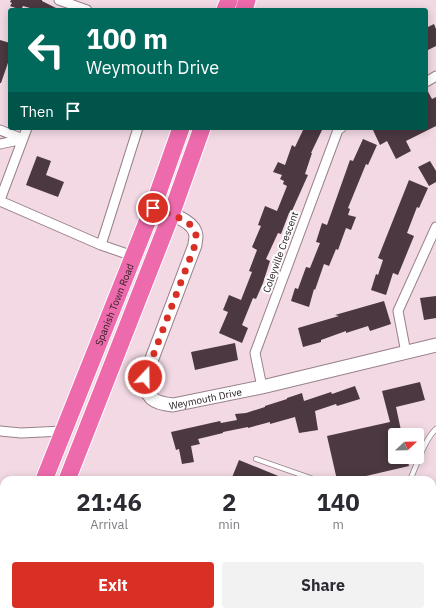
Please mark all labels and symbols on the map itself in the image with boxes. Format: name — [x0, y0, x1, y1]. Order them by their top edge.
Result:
pin — [136, 191, 170, 225]
street label: Coleyville Crescent — [260, 209, 301, 295]
street label: Spanish Town Road — [92, 262, 137, 348]
position arrow — [124, 356, 166, 398]
street label: Weymouth Drive — [168, 385, 243, 413]
north arrow — [388, 428, 424, 464]

